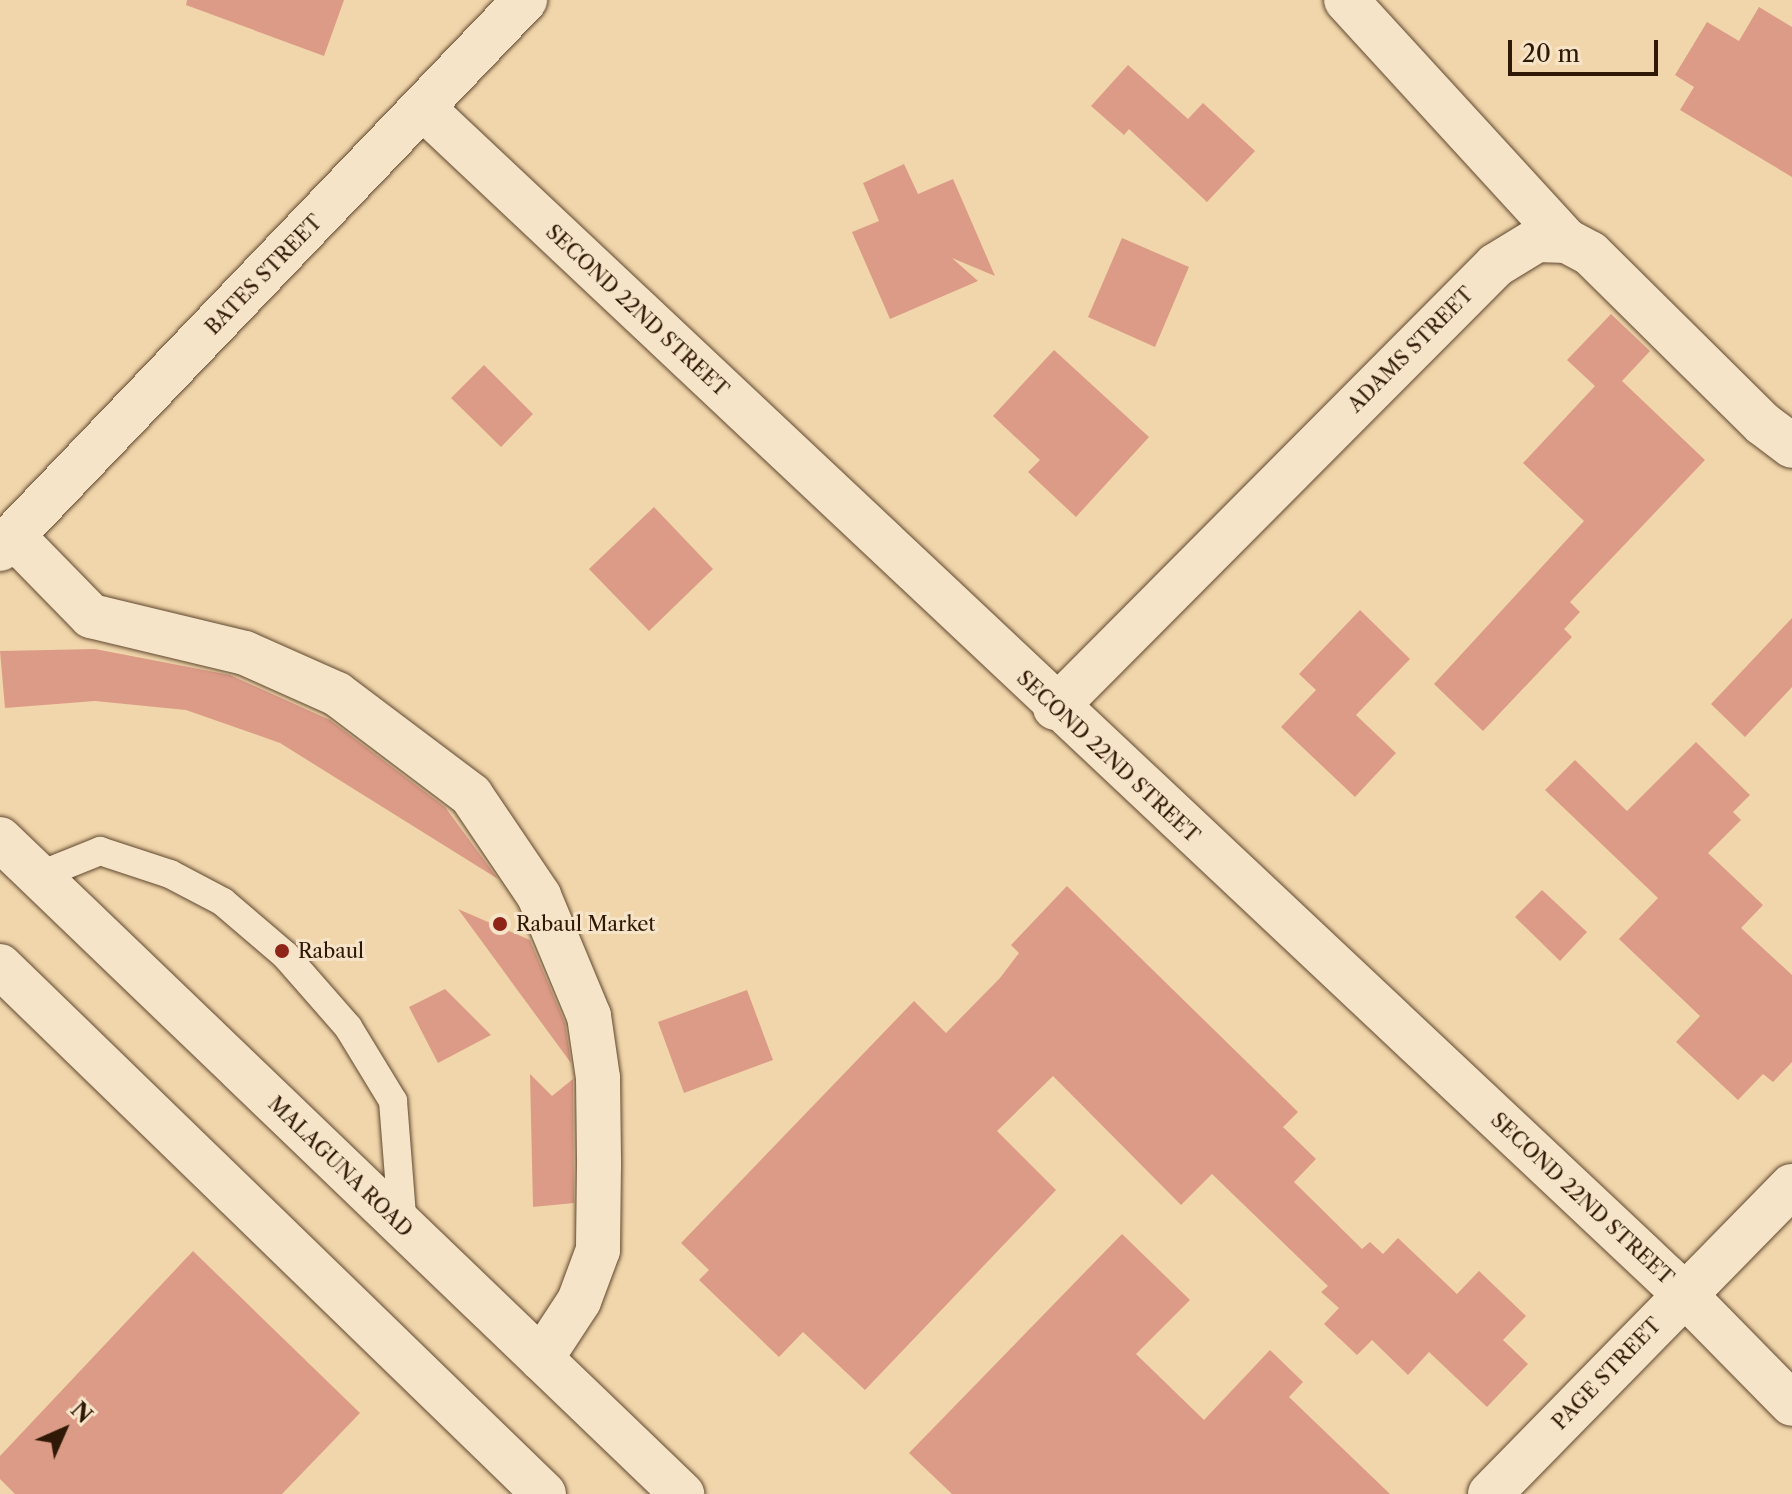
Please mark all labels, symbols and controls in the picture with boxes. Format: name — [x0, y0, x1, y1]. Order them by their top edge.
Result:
scale bar — [1512, 24, 1662, 74]
text: 20 m — [1522, 39, 1580, 68]
street label: BATES STREET — [201, 210, 327, 340]
street label: SECOND 22ND STREET — [541, 220, 733, 402]
street label: ADAMS STREET — [1344, 283, 1478, 417]
street label: SECOND 22ND STREET — [1012, 666, 1204, 848]
place label: Rabaul Market — [516, 912, 655, 936]
marker: Rabaul Market — [491, 915, 509, 933]
place label: Rabaul — [298, 939, 364, 963]
marker: Rabaul — [273, 942, 291, 960]
street label: MALAGUNA ROAD — [263, 1092, 417, 1242]
street label: SECOND 22ND STREET — [1486, 1108, 1678, 1290]
street label: PAGE STREET — [1548, 1313, 1666, 1435]
north arrow — [24, 1390, 104, 1470]
text: N — [65, 1396, 98, 1429]

